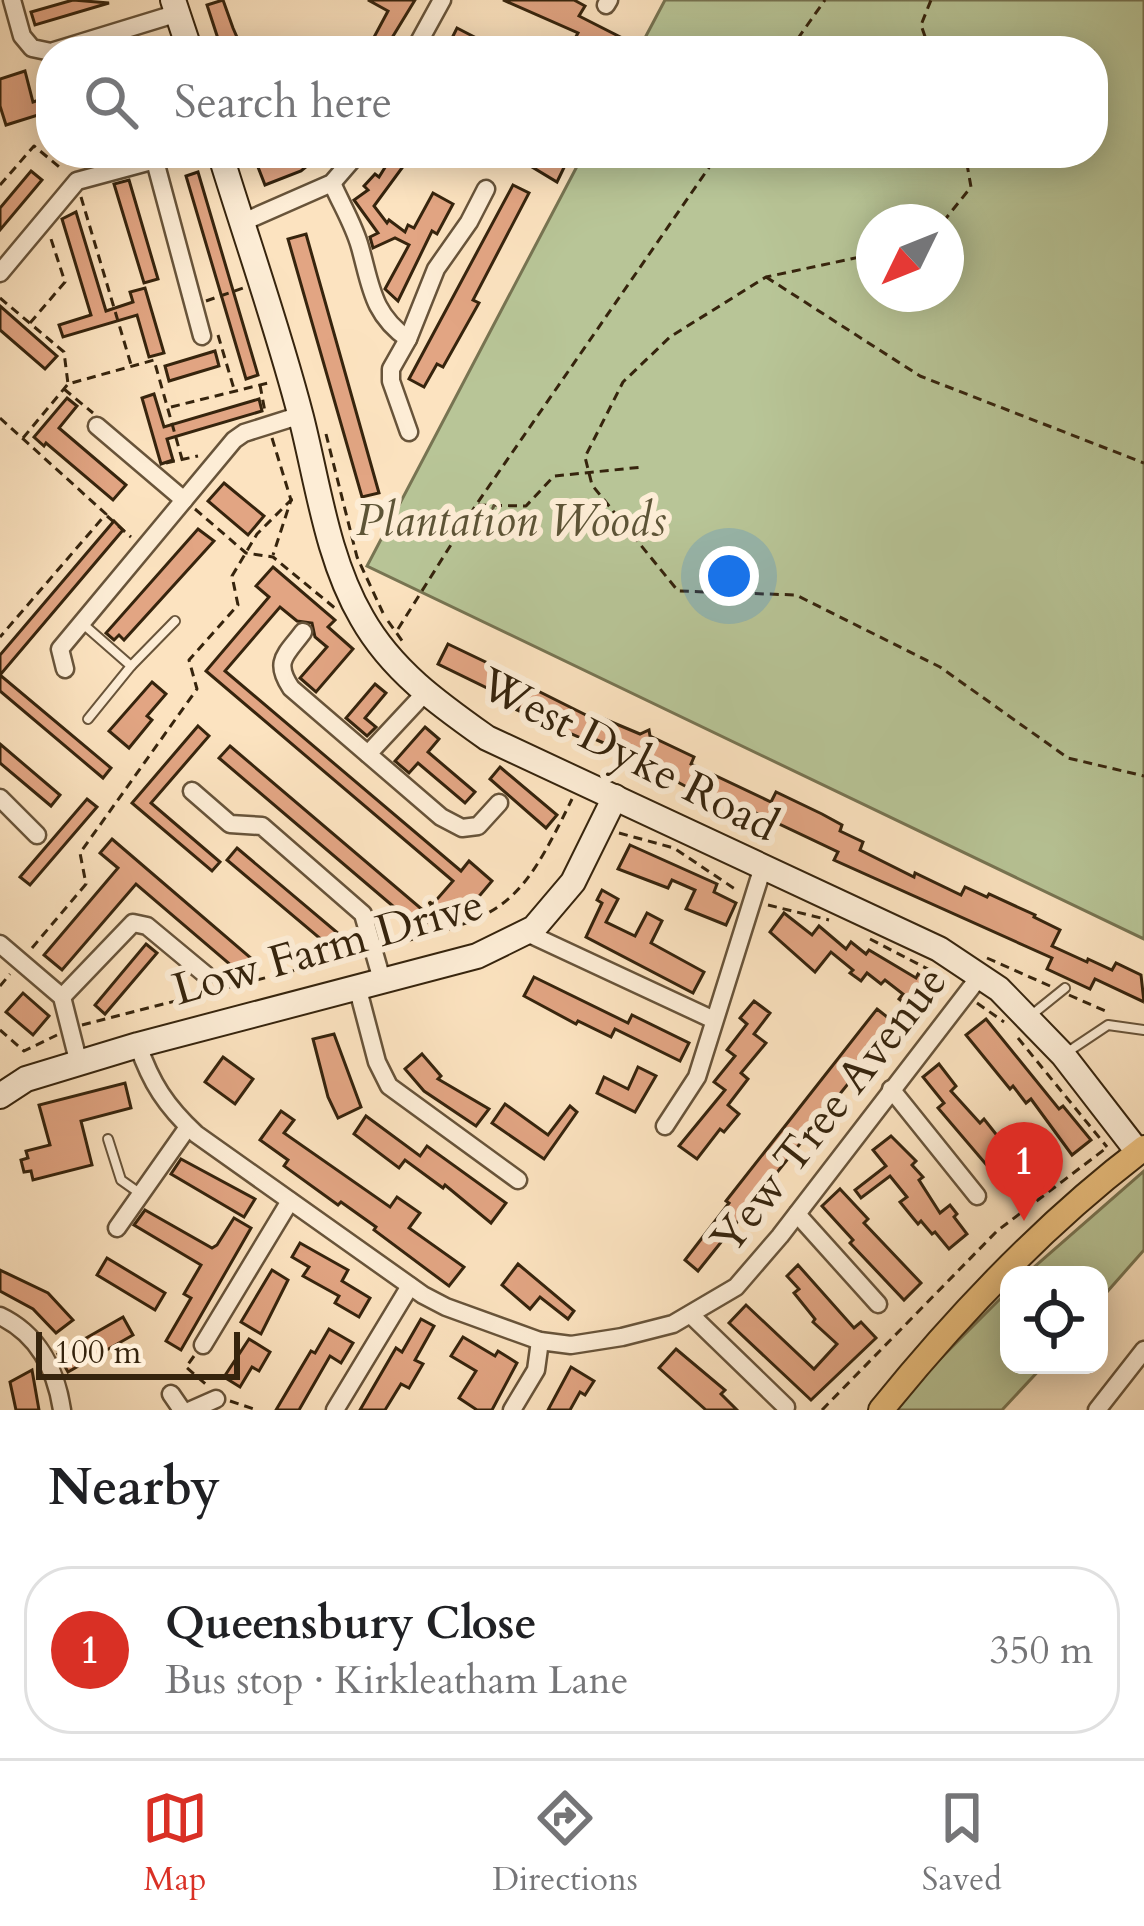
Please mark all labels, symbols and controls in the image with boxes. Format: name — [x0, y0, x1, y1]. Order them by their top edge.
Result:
search box — [36, 36, 1108, 168]
icon: search — [78, 69, 144, 135]
text: Search here — [174, 72, 392, 133]
north arrow — [856, 204, 964, 312]
park label: Plantation Woods — [356, 490, 666, 551]
your location — [699, 546, 759, 606]
street label: West Dyke Road — [468, 653, 789, 856]
street label: Low Farm Drive — [166, 874, 490, 1020]
street label: Yew Tree Avenue — [697, 953, 961, 1267]
pin: 1 — [985, 1122, 1063, 1221]
map controls — [1000, 1266, 1108, 1374]
button: locate — [1000, 1266, 1108, 1374]
scale bar — [36, 1326, 240, 1379]
text: 100 m — [54, 1330, 141, 1375]
text: Nearby — [48, 1453, 220, 1523]
text: Queensbury Close — [165, 1593, 537, 1654]
text: 1 — [80, 1624, 100, 1677]
text: 350 m — [990, 1624, 1093, 1677]
text: Bus stop · Kirkleatham Lane — [165, 1654, 628, 1707]
tab: Map — [142, 1785, 208, 1902]
tab: Directions — [492, 1785, 638, 1902]
tab: Saved — [922, 1785, 1002, 1902]

